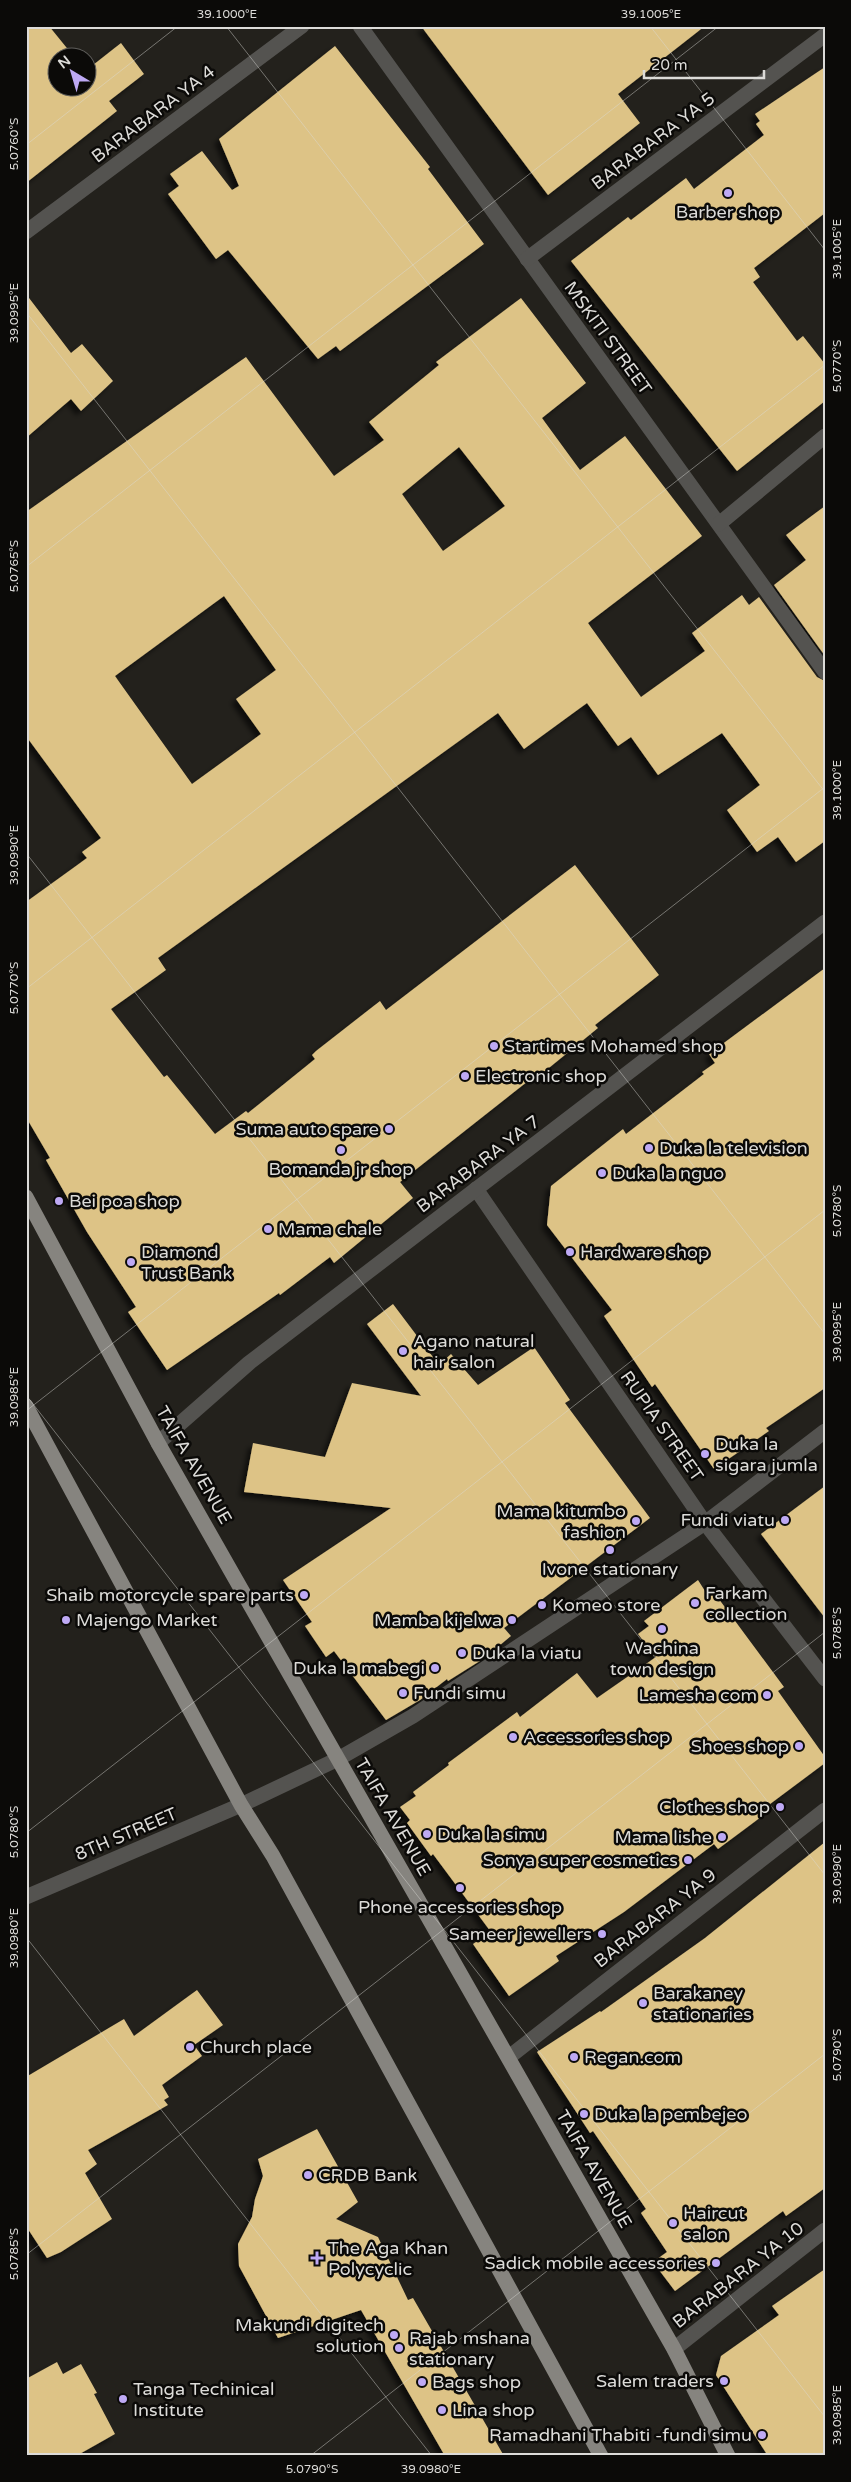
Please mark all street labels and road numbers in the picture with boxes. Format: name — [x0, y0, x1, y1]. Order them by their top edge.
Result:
street label: BARABARA YA 4 — [87, 60, 219, 168]
street label: BARABARA YA 5 — [587, 87, 719, 195]
street label: MSKITI STREET — [560, 277, 656, 399]
street label: BARABARA YA 7 — [412, 1110, 544, 1218]
street label: RUPIA STREET — [616, 1366, 708, 1486]
street label: TAIFA AVENUE — [151, 1402, 237, 1528]
street label: TAIFA AVENUE — [350, 1754, 436, 1880]
street label: 8TH STREET — [72, 1803, 180, 1865]
street label: BARABARA YA 9 — [590, 1864, 720, 1972]
street label: TAIFA AVENUE — [551, 2106, 637, 2232]
street label: BARABARA YA 10 — [668, 2217, 808, 2333]

